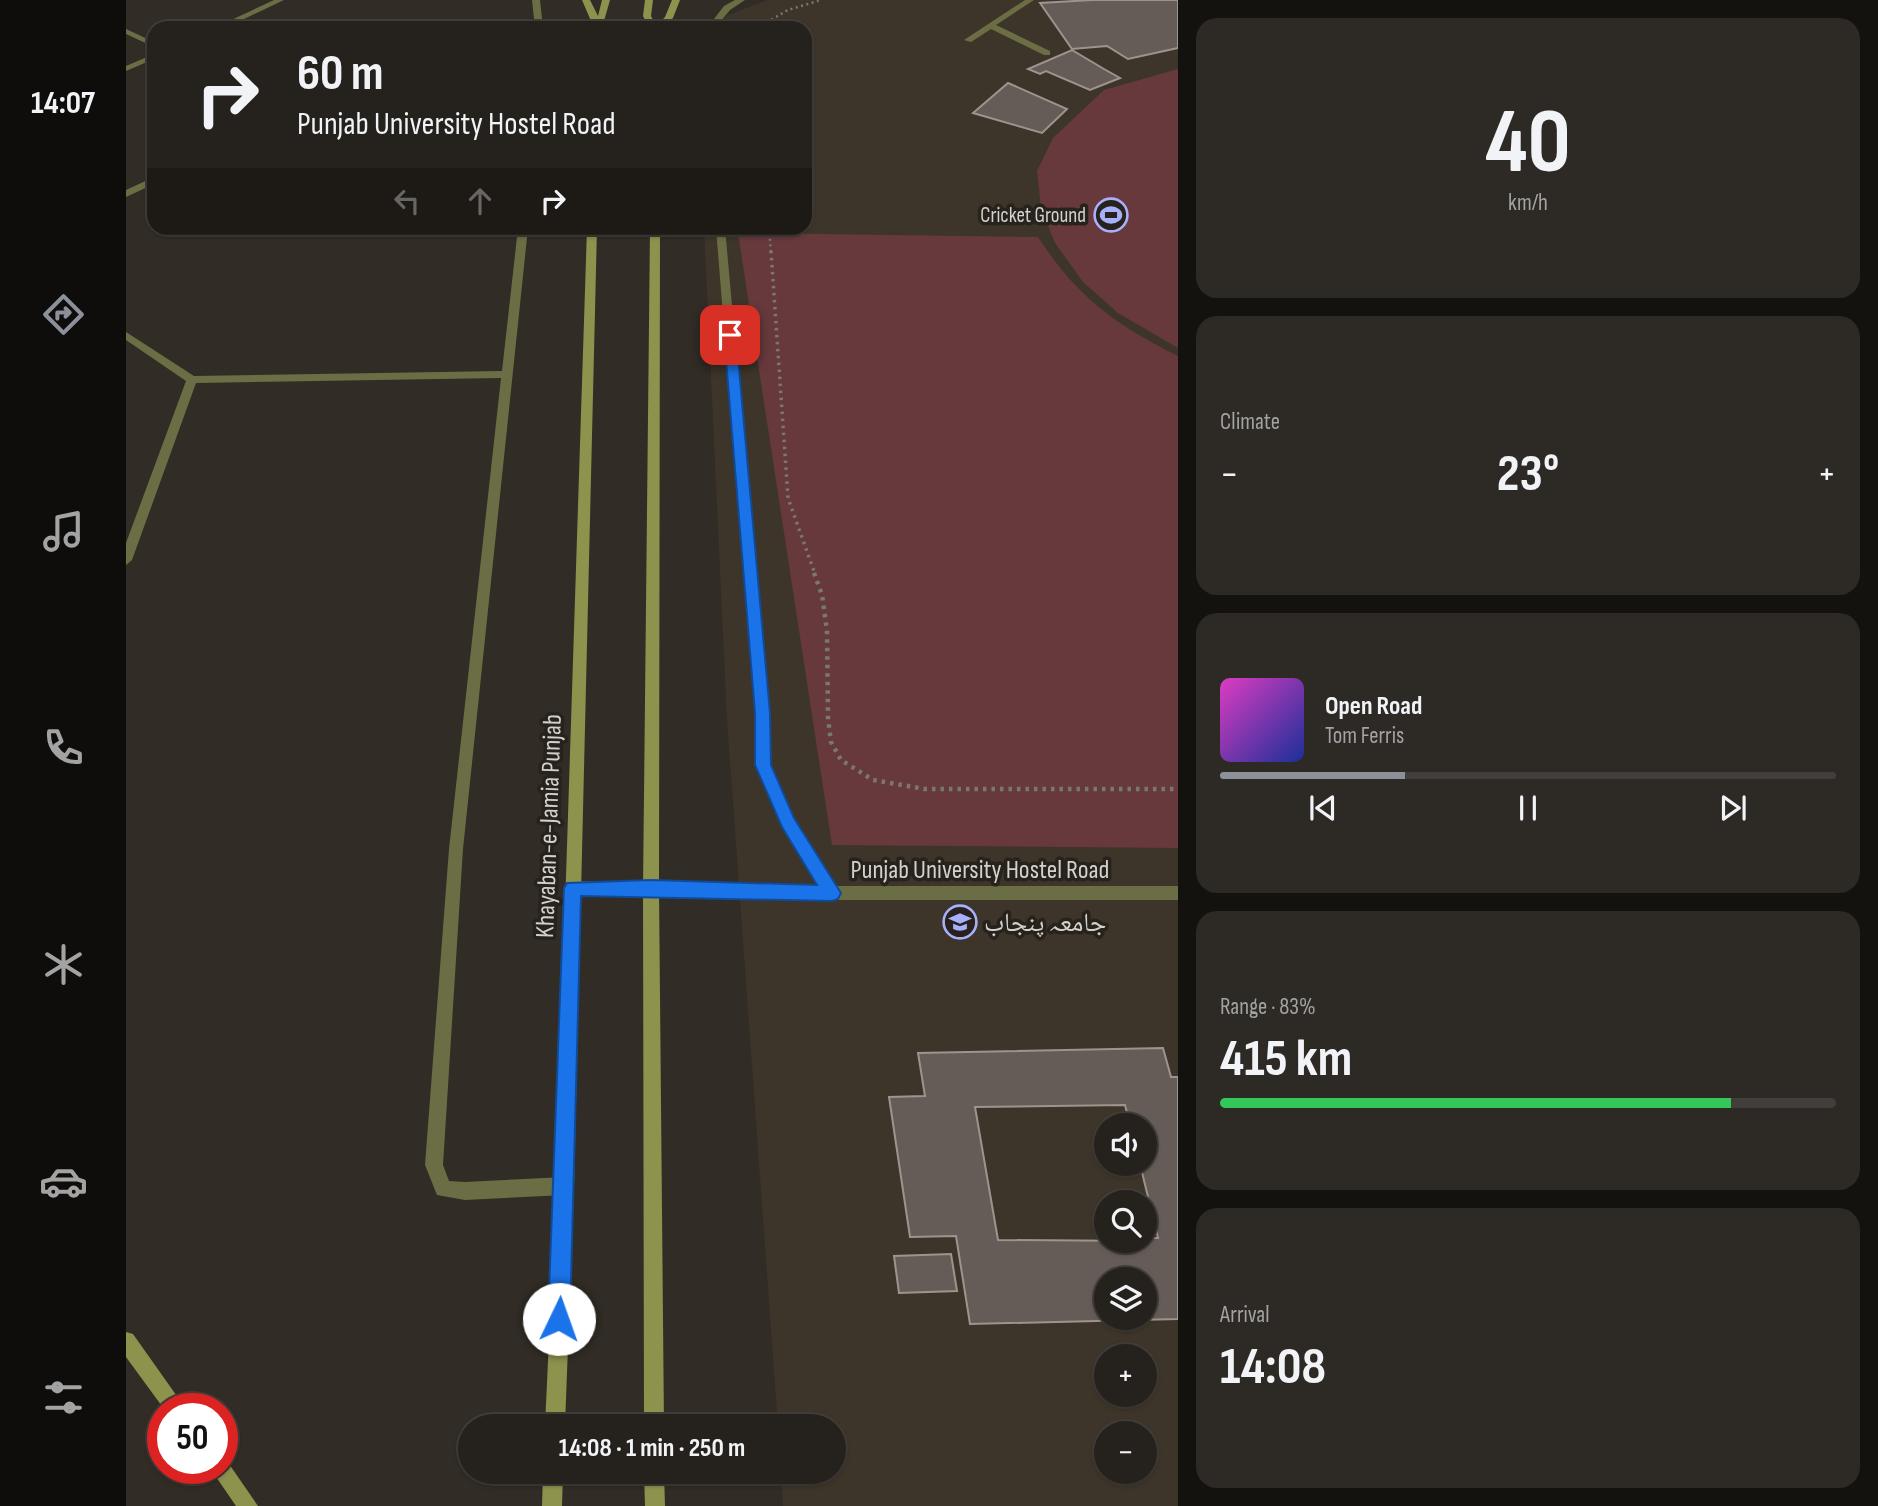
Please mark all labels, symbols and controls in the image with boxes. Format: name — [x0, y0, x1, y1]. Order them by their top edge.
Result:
text: 60 m — [297, 45, 384, 104]
icon: right — [182, 49, 273, 140]
text: 14:07 — [31, 84, 95, 123]
text: 40 — [1485, 89, 1571, 198]
text: Punjab University Hostel Road — [297, 105, 616, 144]
icon: left — [388, 182, 426, 220]
icon: ahead — [461, 182, 499, 220]
icon: right — [534, 182, 572, 220]
text: km/h — [1508, 189, 1548, 217]
sports icon: Cricket Ground — [1092, 196, 1130, 234]
place label: Cricket Ground — [980, 203, 1086, 228]
icon: directions — [39, 290, 88, 339]
pin — [700, 305, 760, 365]
icon: arrive — [711, 316, 749, 354]
text: Climate — [1220, 408, 1280, 436]
text: 23° — [1497, 443, 1559, 506]
text: − — [1220, 452, 1239, 497]
text: + — [1817, 452, 1836, 497]
icon: music — [39, 507, 88, 556]
text: Open Road — [1325, 691, 1422, 722]
street label: Khayaban-e-Jamia Punjab — [530, 714, 569, 938]
text: Tom Ferris — [1325, 722, 1404, 750]
icon: phone — [39, 723, 88, 772]
icon: previous — [1304, 789, 1342, 827]
icon: pause — [1509, 789, 1547, 827]
icon: next — [1714, 789, 1752, 827]
street label: Punjab University Hostel Road — [851, 855, 1109, 886]
school or university icon: جامعہ پنجاب — [941, 903, 979, 941]
place label: جامعہ پنجاب — [984, 908, 1106, 939]
icon: climate — [39, 940, 88, 989]
text: Range · 83% — [1220, 993, 1316, 1021]
text: 415 km — [1220, 1028, 1352, 1091]
map controls — [1094, 1113, 1157, 1484]
button: sound — [1094, 1113, 1157, 1176]
icon: car — [39, 1157, 88, 1206]
button: search — [1094, 1190, 1157, 1253]
button: layers — [1094, 1267, 1157, 1330]
position arrow — [522, 1282, 596, 1356]
text: Arrival — [1220, 1301, 1269, 1329]
text: 14:08 — [1220, 1336, 1326, 1399]
button: + — [1094, 1344, 1157, 1407]
icon: filters — [39, 1373, 88, 1422]
speed limit sign: 50 — [147, 1393, 238, 1484]
button: − — [1094, 1421, 1157, 1484]
text: 14:08 · 1 min · 250 m — [559, 1433, 745, 1464]

